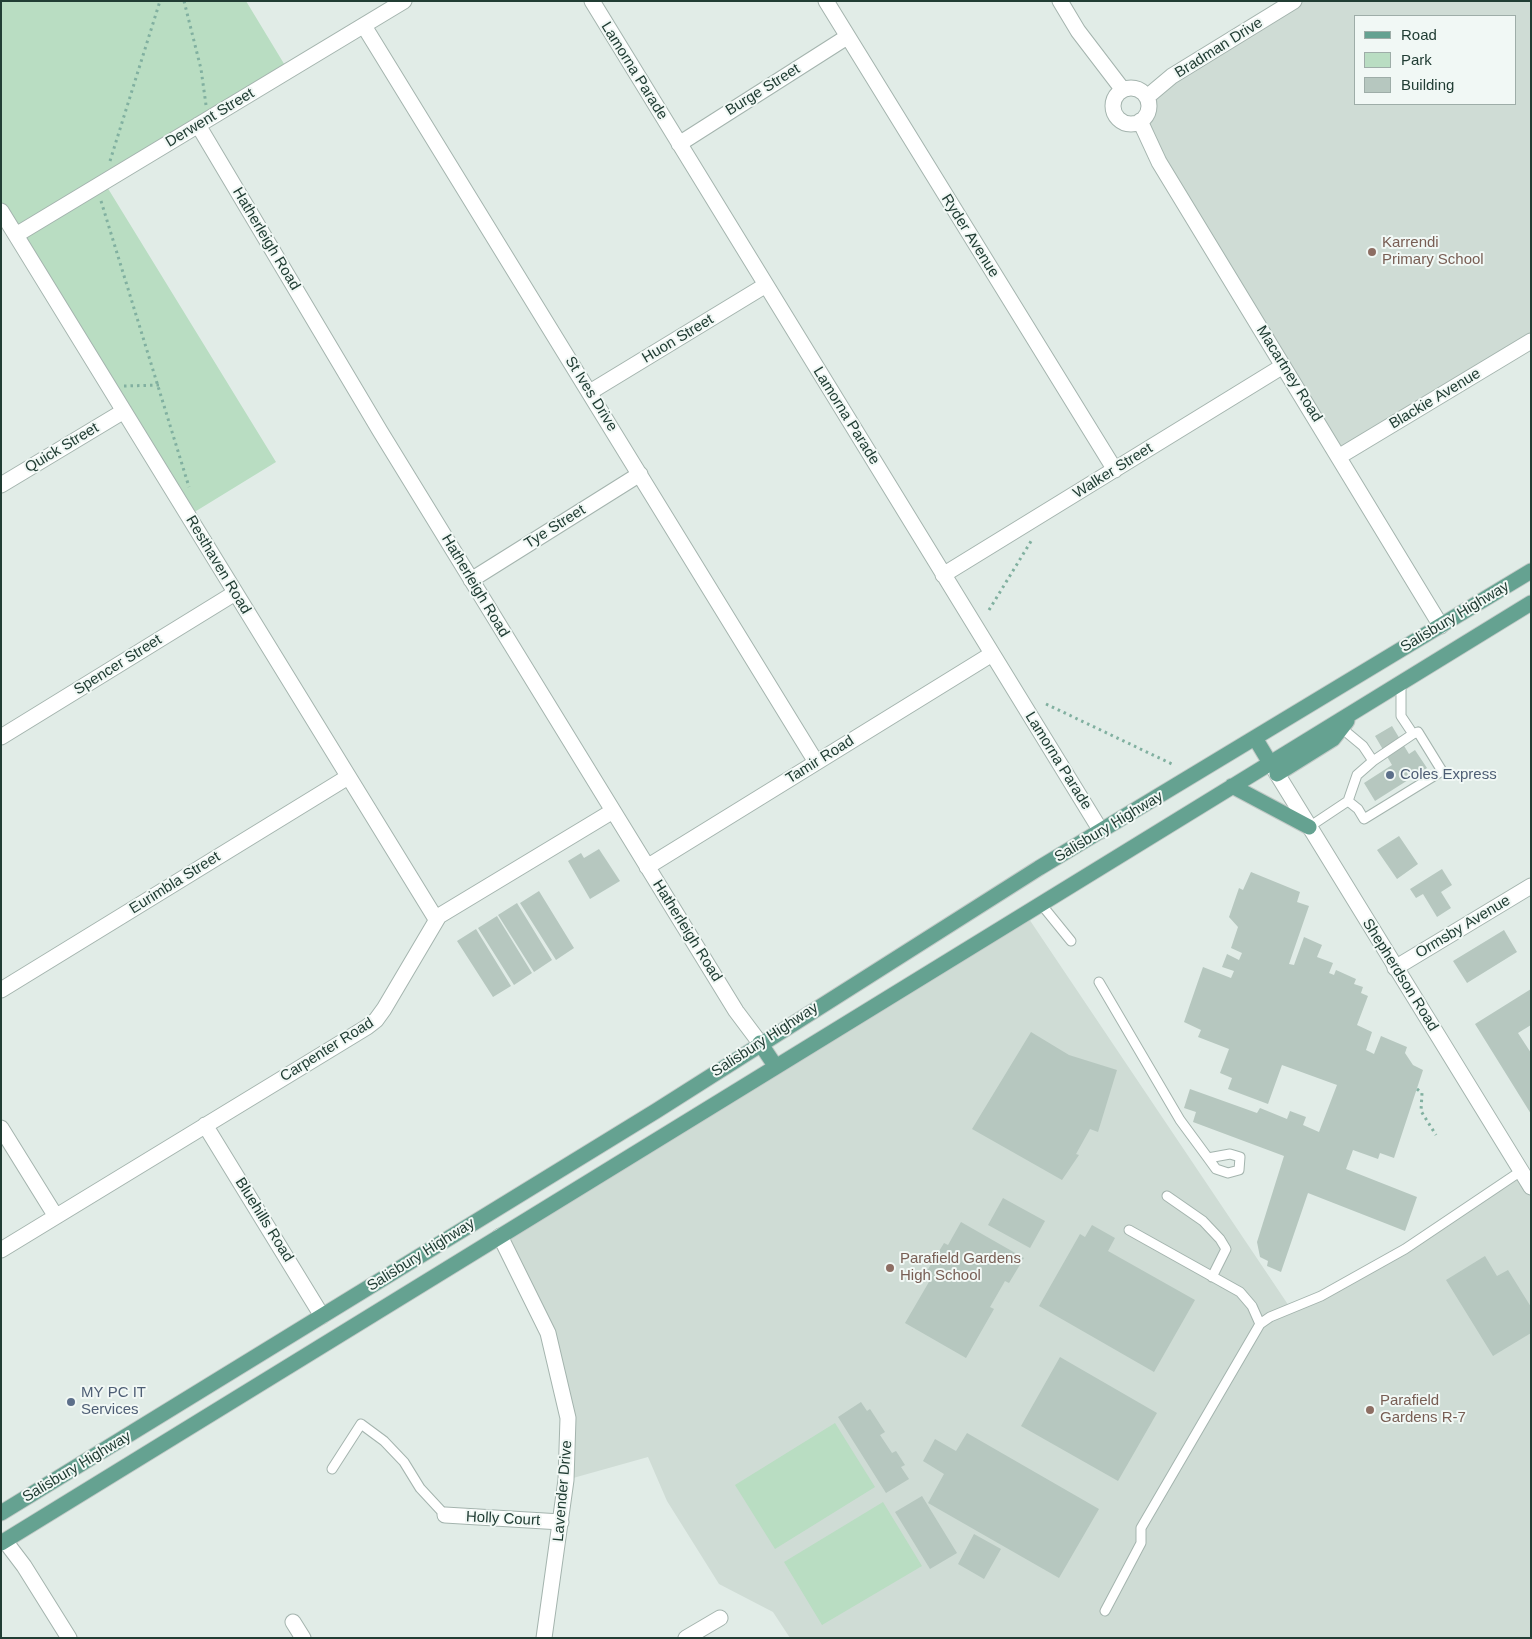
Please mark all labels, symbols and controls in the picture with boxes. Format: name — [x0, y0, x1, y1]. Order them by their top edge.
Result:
street label: Bradman Drive — [1172, 14, 1266, 82]
legend — [1354, 15, 1517, 105]
street label: Lamorna Parade — [597, 19, 671, 123]
text: Road — [1401, 26, 1437, 43]
text: Park — [1401, 51, 1432, 68]
street label: Burge Street — [723, 60, 803, 120]
text: Building — [1401, 76, 1454, 93]
street label: Derwent Street — [162, 85, 258, 151]
street label: Hatherleigh Road — [228, 184, 304, 294]
street label: Ryder Avenue — [937, 191, 1003, 281]
place label: Karrendi Primary School — [1382, 234, 1484, 269]
marker: Karrendi Primary School — [1366, 246, 1378, 258]
street label: Huon Street — [639, 311, 717, 367]
street label: Macartney Road — [1252, 323, 1326, 425]
street label: St Ives Drive — [561, 353, 621, 435]
street label: Lamorna Parade — [809, 364, 883, 468]
street label: Blackie Avenue — [1386, 365, 1484, 433]
street label: Quick Street — [22, 419, 102, 477]
street label: Walker Street — [1070, 439, 1156, 503]
street label: Tye Street — [521, 501, 589, 553]
street label: Resthaven Road — [182, 512, 254, 618]
street label: Hatherleigh Road — [437, 531, 513, 641]
street label: Salisbury Highway — [1397, 578, 1513, 656]
street label: Spencer Street — [71, 631, 165, 699]
street label: Lamorna Parade — [1021, 709, 1095, 813]
street label: Tamir Road — [783, 732, 857, 788]
place label: Coles Express — [1400, 766, 1497, 784]
marker: Coles Express — [1384, 769, 1396, 781]
street label: Salisbury Highway — [1051, 788, 1167, 866]
street label: Eurimbla Street — [126, 848, 224, 918]
street label: Hatherleigh Road — [648, 877, 726, 985]
street label: Ormsby Avenue — [1412, 892, 1514, 962]
street label: Shepherdson Road — [1358, 915, 1442, 1035]
street label: Salisbury Highway — [708, 999, 822, 1081]
street label: Carpenter Road — [277, 1014, 377, 1086]
street label: Bluehills Road — [231, 1175, 297, 1265]
street label: Salisbury Highway — [364, 1215, 478, 1295]
place label: Parafield Gardens High School — [900, 1250, 1021, 1285]
marker: Parafield Gardens High School — [884, 1262, 896, 1274]
place label: MY PC IT Services — [81, 1384, 146, 1419]
place label: Parafield Gardens R-7 — [1380, 1392, 1466, 1427]
marker: MY PC IT Services — [65, 1396, 77, 1408]
marker: Parafield Gardens R-7 — [1364, 1404, 1376, 1416]
street label: Salisbury Highway — [19, 1428, 135, 1506]
street label: Lavender Drive — [550, 1440, 576, 1542]
street label: Holly Court — [465, 1508, 541, 1530]

